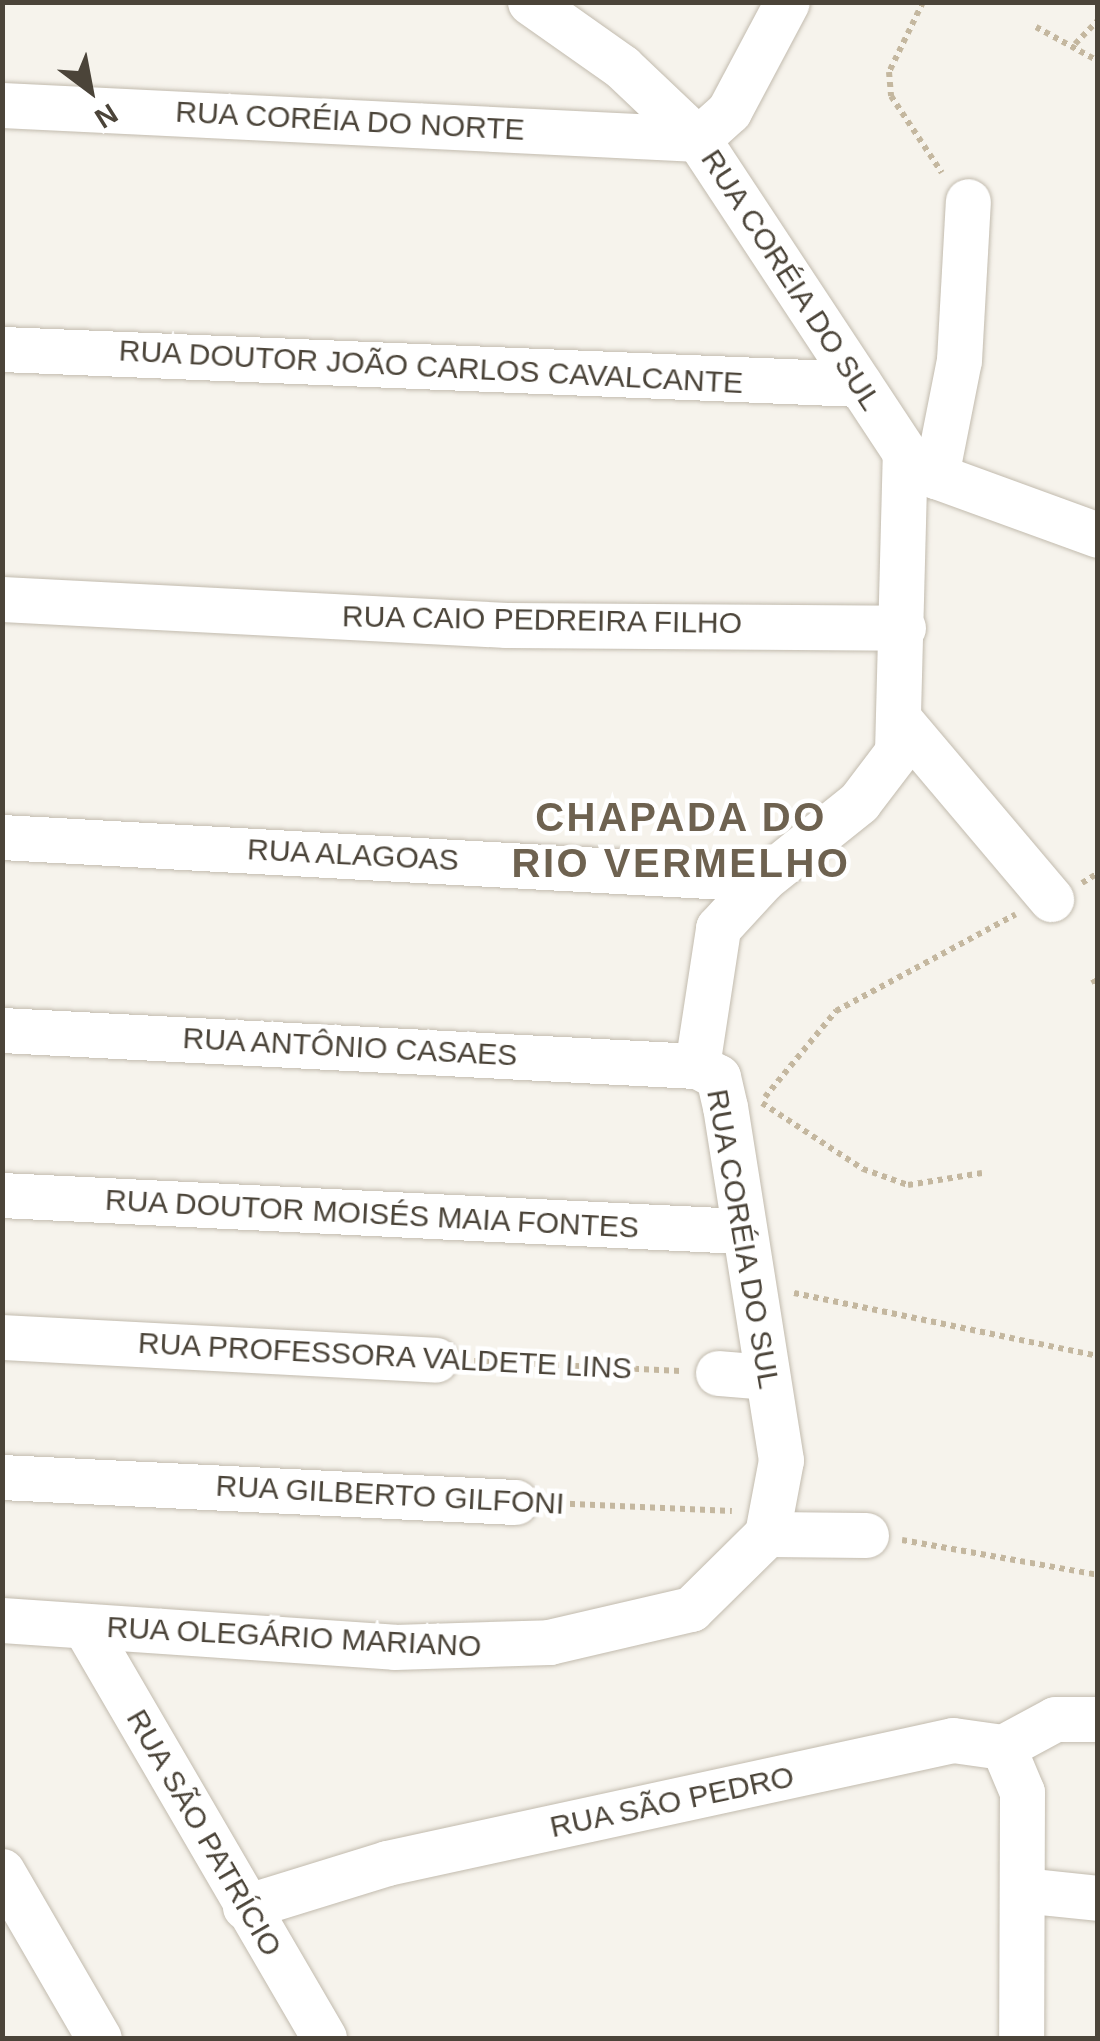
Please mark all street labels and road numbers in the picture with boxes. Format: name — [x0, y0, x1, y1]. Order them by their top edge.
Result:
street label: RUA CORÉIA DO NORTE — [173, 94, 527, 148]
street label: RUA CORÉIA DO SUL — [692, 142, 890, 418]
street label: RUA DOUTOR JOÃO CARLOS CAVALCANTE — [117, 333, 745, 401]
street label: RUA CAIO PEDREIRA FILHO — [340, 598, 744, 642]
street label: RUA ALAGOAS — [245, 831, 461, 879]
street label: RUA ANTÔNIO CASAES — [180, 1020, 520, 1074]
street label: RUA CORÉIA DO SUL — [699, 1085, 787, 1393]
street label: RUA DOUTOR MOISÉS MAIA FONTES — [103, 1182, 641, 1246]
street label: RUA PROFESSORA VALDETE LINS — [135, 1325, 635, 1387]
street label: RUA GILBERTO GILFONI — [214, 1468, 566, 1522]
street label: RUA OLEGÁRIO MARIANO — [105, 1609, 483, 1665]
street label: RUA SÃO PATRÍCIO — [118, 1703, 290, 1963]
street label: RUA SÃO PEDRO — [546, 1758, 798, 1846]

